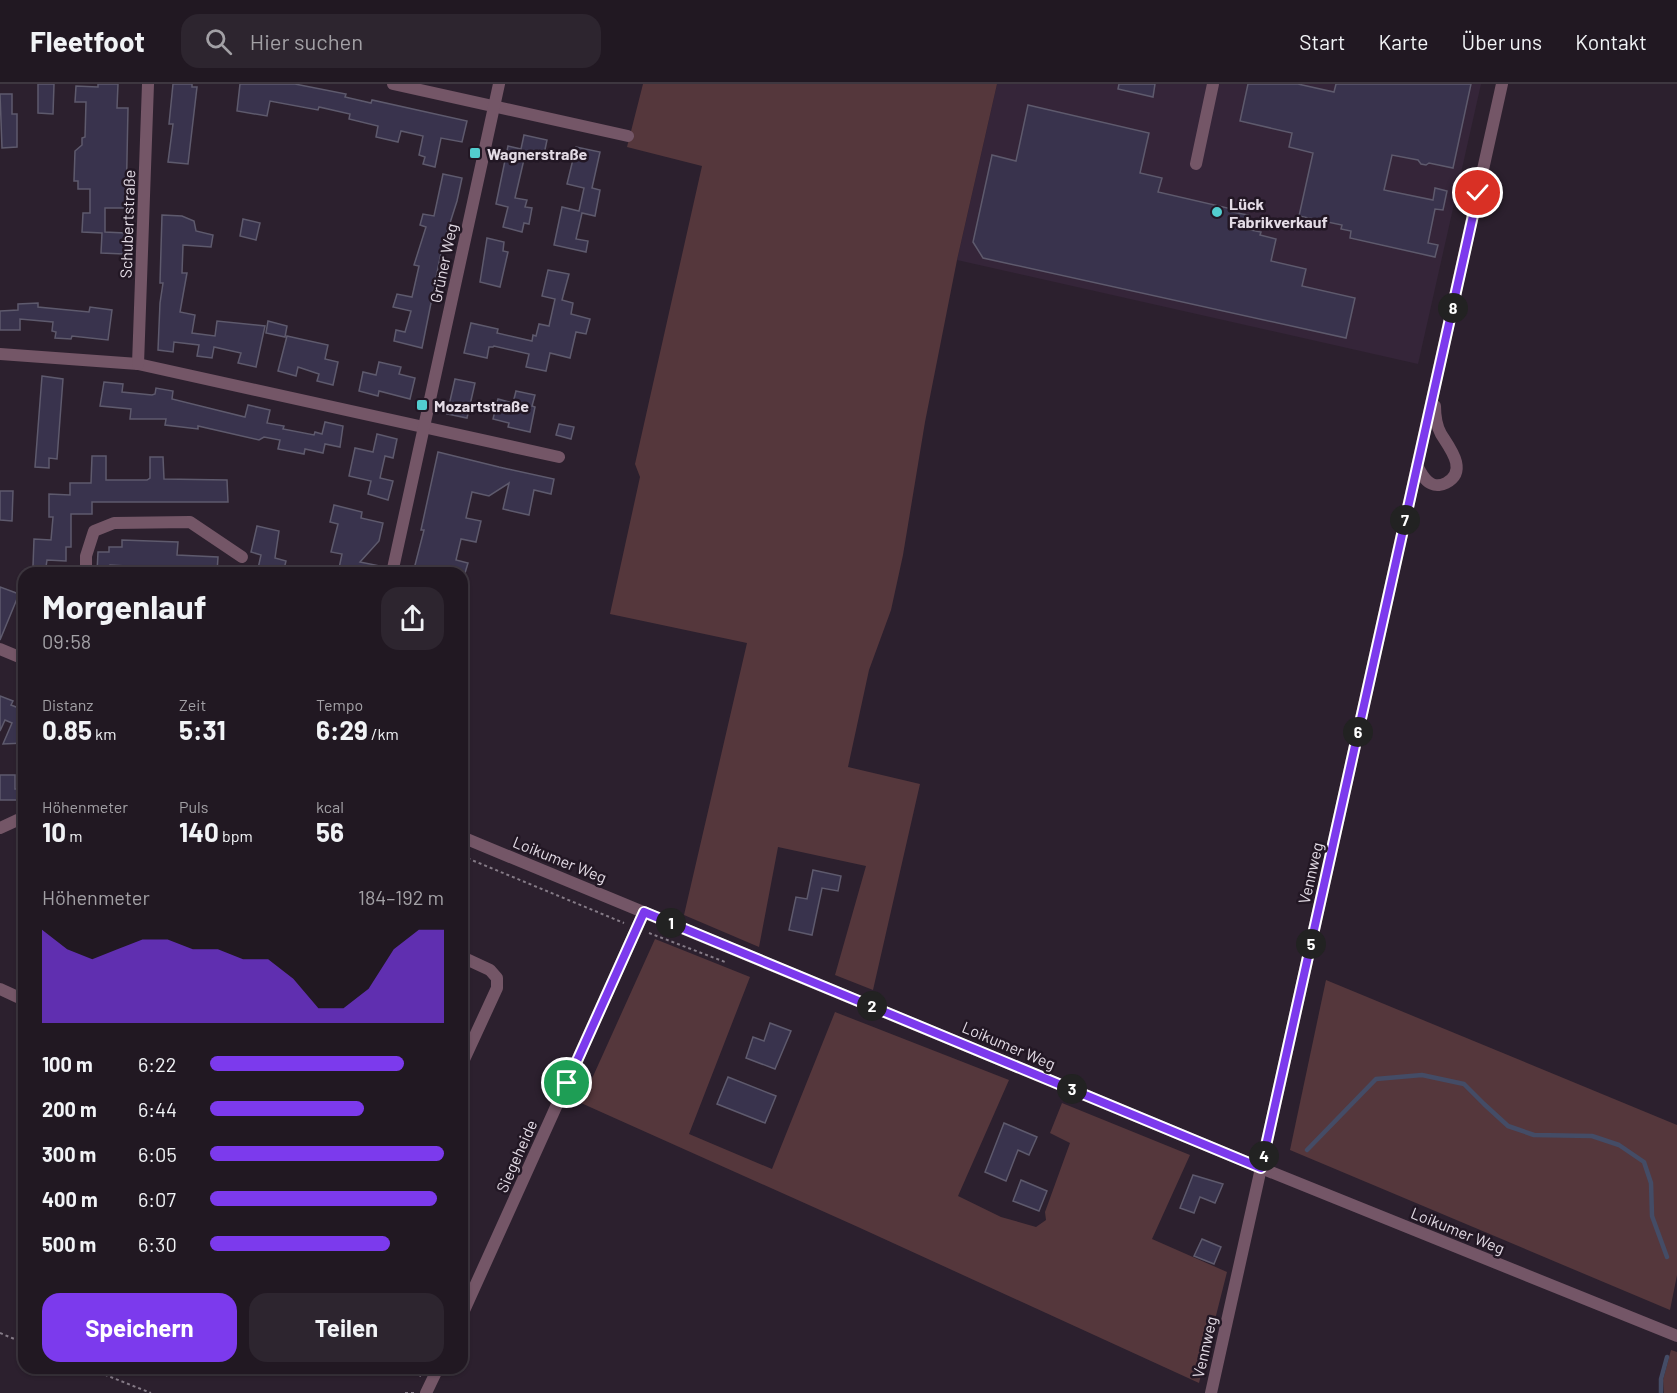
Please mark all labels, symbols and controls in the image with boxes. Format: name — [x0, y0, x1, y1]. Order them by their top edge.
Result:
search box — [181, 14, 601, 68]
text: Fleetfoot — [30, 24, 145, 58]
icon: search — [202, 25, 235, 58]
text: Hier suchen — [250, 28, 363, 54]
text: Start — [1299, 29, 1346, 54]
text: Karte — [1379, 29, 1429, 54]
text: Über uns — [1462, 29, 1542, 54]
text: Kontakt — [1575, 29, 1647, 54]
place label: Wagnerstraße — [487, 144, 588, 163]
marker: Wagnerstraße — [468, 146, 482, 160]
pin — [1452, 167, 1503, 218]
street label: Schubertstraße — [116, 169, 138, 279]
icon: check — [1461, 176, 1494, 209]
place label: Lück Fabrikverkauf — [1229, 194, 1328, 231]
marker: Lück Fabrikverkauf — [1210, 205, 1224, 219]
street label: Grüner Weg — [425, 222, 461, 304]
pin: 8 — [1438, 293, 1468, 323]
text: 8 — [1449, 298, 1457, 317]
place label: Mozartstraße — [434, 396, 529, 415]
marker: Mozartstraße — [415, 398, 429, 412]
pin: 7 — [1390, 505, 1420, 535]
text: 7 — [1401, 510, 1409, 529]
text: Morgenlauf — [42, 586, 207, 626]
button: share — [381, 587, 444, 650]
text: 09:58 — [42, 629, 91, 653]
text: Distanz — [42, 695, 93, 714]
text: Zeit — [179, 695, 206, 714]
text: Tempo — [316, 695, 363, 714]
text: 0.85 — [42, 714, 92, 745]
text: 5:31 — [179, 714, 226, 745]
text: 6:29 — [316, 714, 368, 745]
pin: 6 — [1343, 717, 1373, 747]
text: 6 — [1354, 722, 1362, 741]
text: km — [92, 724, 116, 743]
text: /km — [368, 724, 399, 743]
text: Höhenmeter — [42, 797, 128, 816]
text: Puls — [179, 797, 208, 816]
text: kcal — [316, 797, 344, 816]
text: 10 — [42, 816, 66, 847]
text: 140 — [179, 816, 219, 847]
text: 56 — [316, 816, 344, 847]
text: m — [66, 826, 82, 845]
text: bpm — [219, 826, 253, 845]
street label: Loikumer Weg — [510, 832, 610, 886]
street label: Vennweg — [1294, 840, 1326, 906]
text: Höhenmeter — [42, 885, 150, 909]
text: 184–192 m — [358, 885, 444, 909]
pin: 1 — [656, 908, 686, 938]
text: 1 — [668, 913, 674, 932]
pin: 5 — [1296, 929, 1326, 959]
text: 5 — [1307, 934, 1315, 953]
pin: 2 — [857, 991, 887, 1021]
text: 2 — [868, 996, 876, 1015]
street label: Loikumer Weg — [959, 1017, 1059, 1073]
text: 100 m — [42, 1052, 93, 1076]
text: 6:22 — [138, 1052, 177, 1076]
pin — [541, 1057, 592, 1108]
icon: arrive — [550, 1066, 583, 1099]
pin: 3 — [1057, 1074, 1087, 1104]
text: 3 — [1068, 1079, 1076, 1098]
text: 200 m — [42, 1097, 97, 1121]
text: 6:44 — [138, 1097, 177, 1121]
street label: Siegeheide — [492, 1117, 540, 1195]
pin: 4 — [1249, 1141, 1279, 1171]
text: 300 m — [42, 1142, 96, 1166]
text: 6:05 — [138, 1142, 177, 1166]
text: 4 — [1259, 1146, 1269, 1165]
text: 400 m — [42, 1187, 98, 1211]
text: 6:07 — [138, 1187, 176, 1211]
street label: Loikumer Weg — [1408, 1203, 1508, 1257]
text: 500 m — [42, 1232, 96, 1256]
text: 6:30 — [138, 1232, 177, 1256]
button: Speichern — [42, 1293, 237, 1362]
button: Teilen — [249, 1293, 444, 1362]
street label: Vennweg — [1188, 1314, 1220, 1380]

